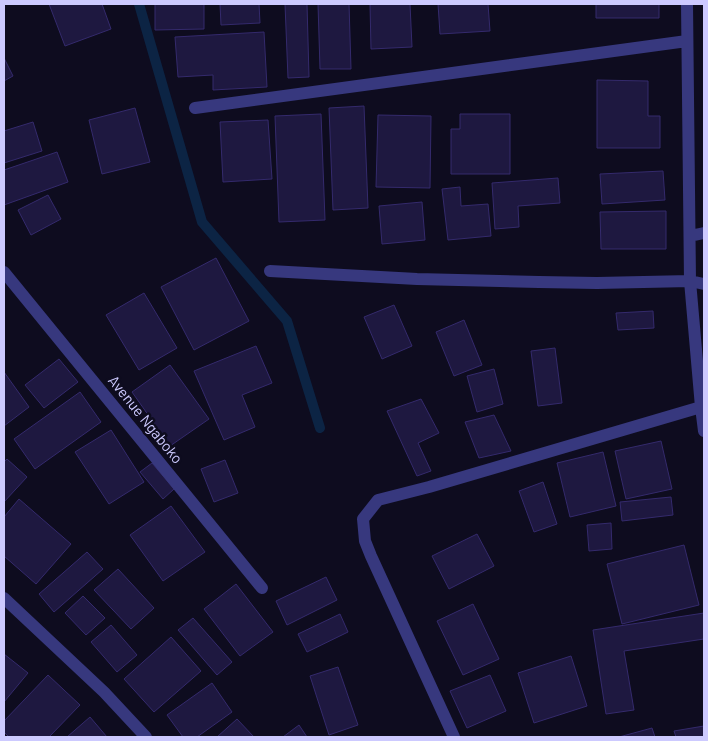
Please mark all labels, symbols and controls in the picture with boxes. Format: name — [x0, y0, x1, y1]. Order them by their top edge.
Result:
street label: Avenue Ngaboko — [105, 371, 187, 467]

